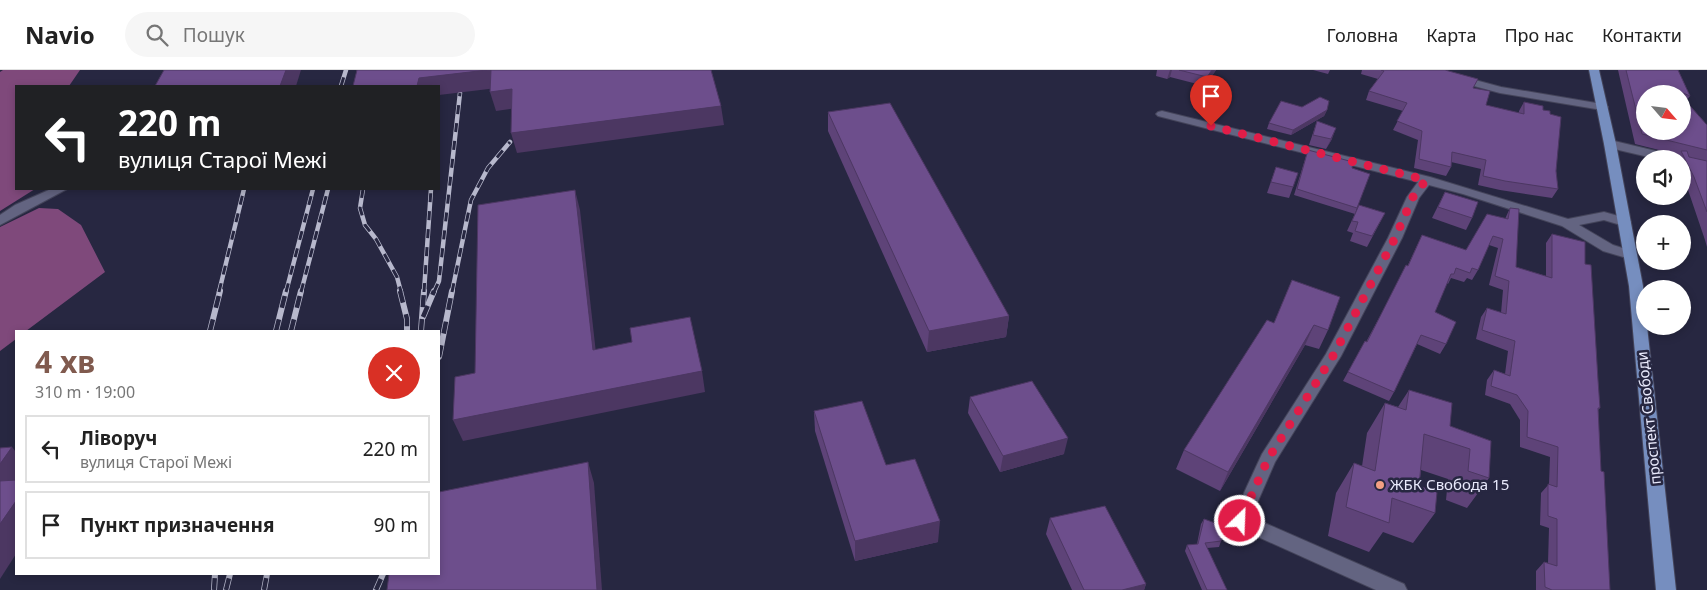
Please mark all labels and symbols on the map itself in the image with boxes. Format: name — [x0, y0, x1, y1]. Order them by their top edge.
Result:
pin — [1190, 75, 1232, 126]
north arrow — [1636, 85, 1691, 140]
street label: проспект Свободи — [1631, 351, 1665, 486]
place label: ЖБК Свобода 15 — [1390, 474, 1509, 494]
marker: ЖБК Свобода 15 — [1374, 479, 1386, 491]
position arrow — [1213, 494, 1265, 546]

